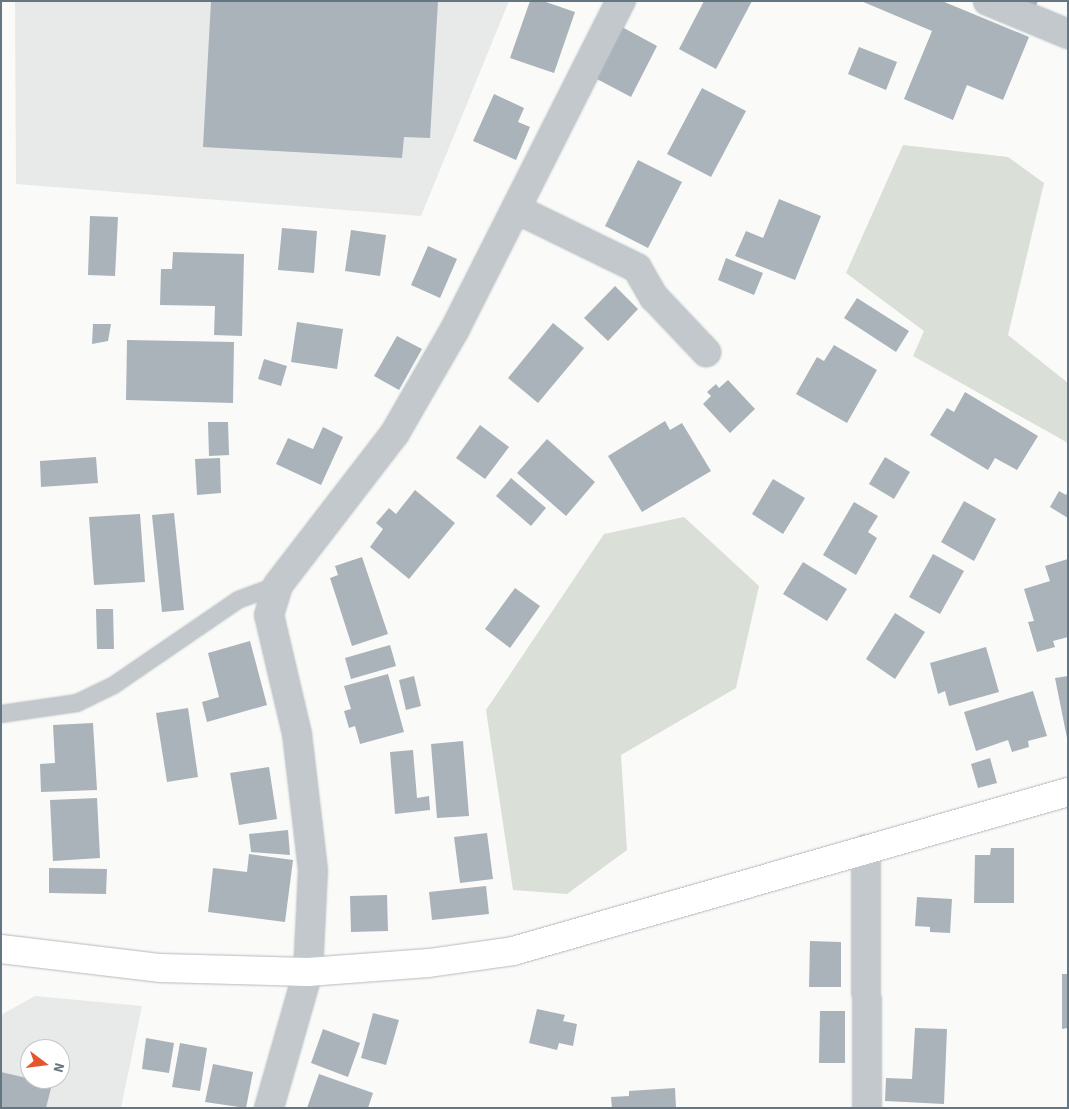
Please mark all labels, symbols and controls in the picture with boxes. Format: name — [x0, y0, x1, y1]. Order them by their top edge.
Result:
north arrow — [20, 1039, 70, 1089]
text: N — [48, 1061, 69, 1075]

